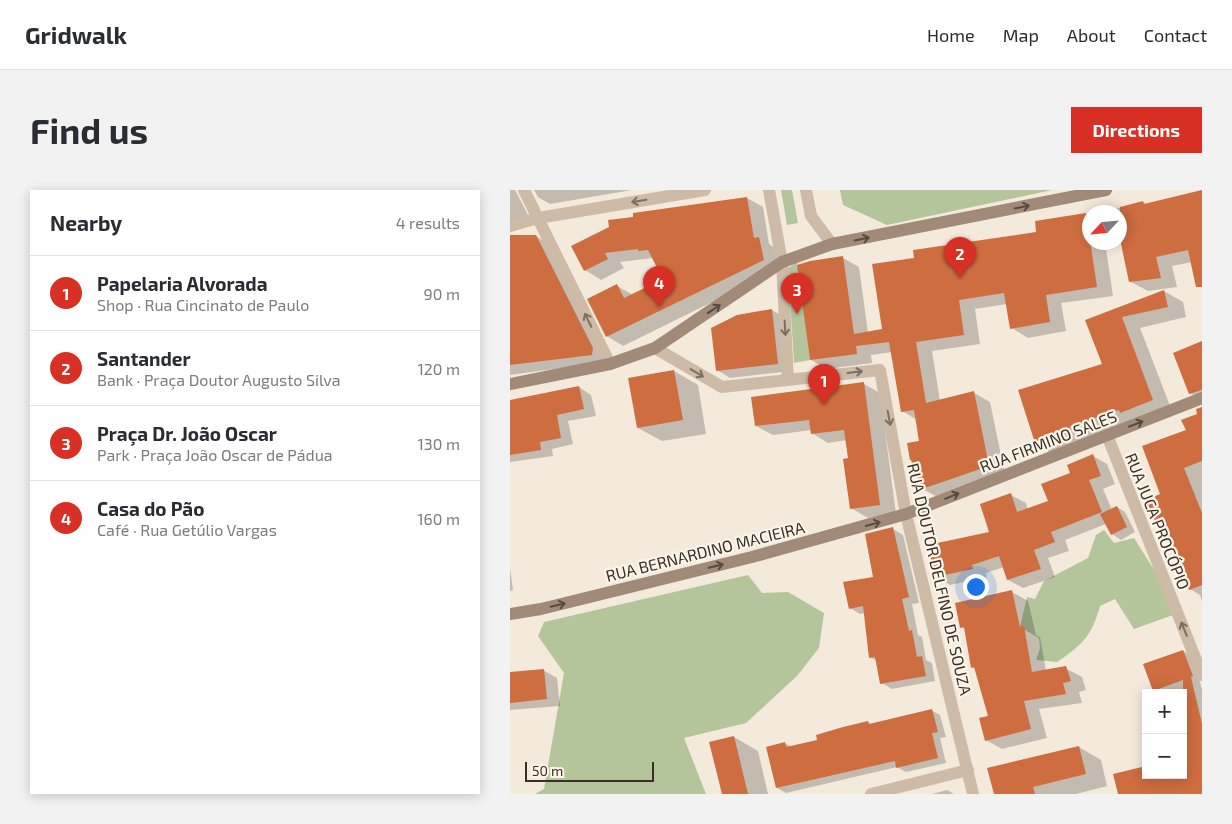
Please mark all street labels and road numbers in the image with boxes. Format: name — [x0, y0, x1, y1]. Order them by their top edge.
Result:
street label: RUA FIRMINO SALES — [977, 406, 1119, 476]
street label: RUA JUCA PROCÓPIO — [1122, 450, 1194, 592]
street label: RUA DOUTOR DELFINO DE SOUZA — [904, 461, 976, 697]
street label: RUA BERNARDINO MACIEIRA — [604, 517, 806, 585]

